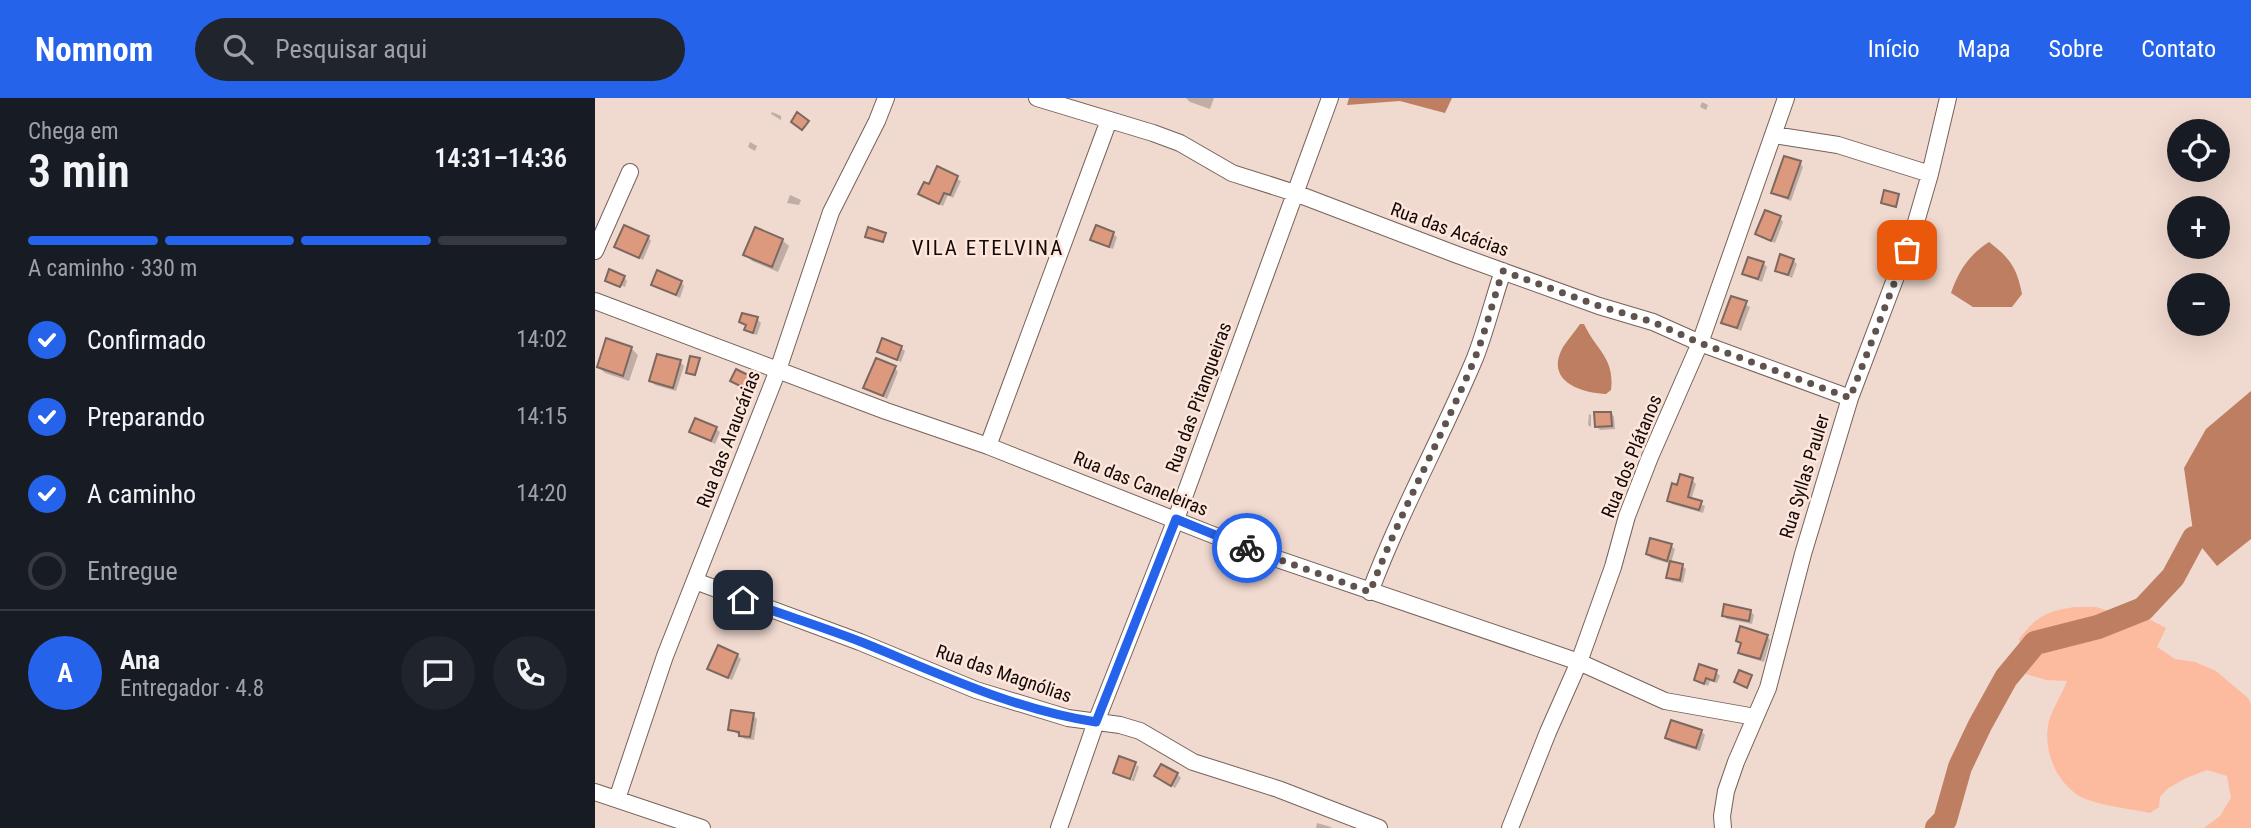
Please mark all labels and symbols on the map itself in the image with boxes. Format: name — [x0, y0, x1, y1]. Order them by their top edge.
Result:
street label: Rua das Acácias — [1388, 197, 1512, 261]
pin — [1877, 220, 1937, 280]
district label: VILA ETELVINA — [912, 236, 1064, 260]
street label: Rua das Pitangueiras — [1161, 319, 1236, 475]
street label: Rua das Araucárias — [692, 367, 765, 511]
street label: Rua dos Plátanos — [1596, 391, 1667, 521]
street label: Rua Syllas Pauler — [1775, 411, 1834, 541]
street label: Rua das Caneleiras — [1070, 446, 1211, 521]
courier — [1212, 513, 1282, 583]
pin — [713, 570, 773, 630]
street label: Rua das Magnólias — [933, 639, 1075, 708]

